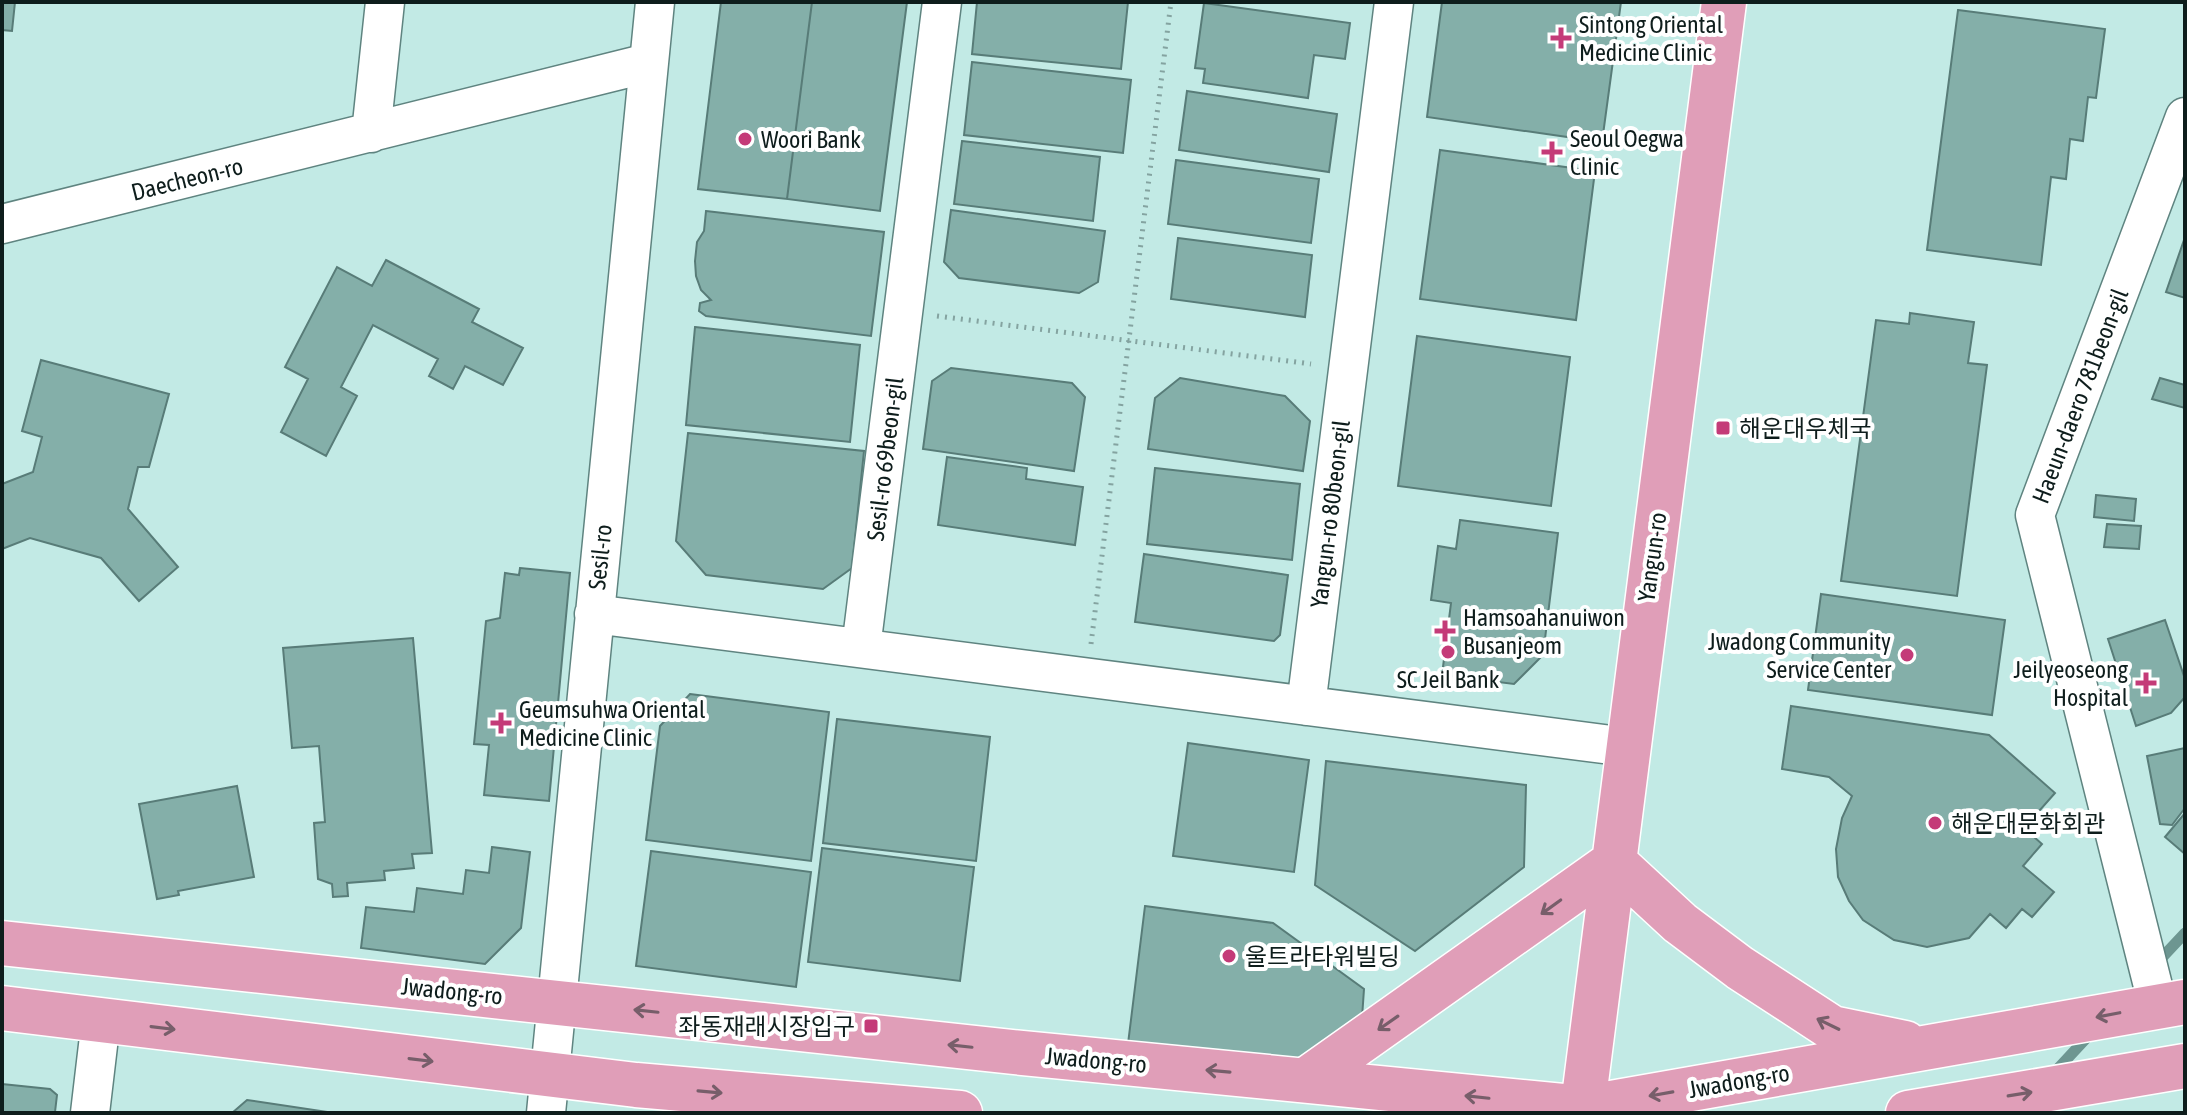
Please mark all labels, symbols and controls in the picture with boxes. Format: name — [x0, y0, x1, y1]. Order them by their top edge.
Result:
place label: Sintong Oriental Medicine Clinic — [1579, 11, 1724, 66]
marker: Sintong Oriental Medicine Clinic — [1550, 27, 1572, 49]
place label: Seoul Oegwa Clinic — [1570, 125, 1684, 180]
place label: Woori Bank — [761, 126, 861, 153]
marker: Woori Bank — [736, 130, 754, 148]
marker: Seoul Oegwa Clinic — [1541, 141, 1563, 163]
street label: Daecheon-ro — [128, 152, 246, 206]
street label: Haeun-daero 781beon-gil — [2027, 284, 2134, 507]
street label: Sesil-ro 69beon-gil — [862, 375, 909, 542]
place label: 해운대우체국 — [1739, 415, 1871, 442]
street label: Yangun-ro 80beon-gil — [1305, 418, 1355, 609]
marker: 해운대우체국 — [1714, 419, 1732, 437]
street label: Yangun-ro — [1632, 511, 1672, 603]
street label: Sesil-ro — [583, 523, 617, 591]
place label: Hamsoahanuiwon Busanjeom — [1463, 604, 1625, 659]
marker: Hamsoahanuiwon Busanjeom — [1434, 620, 1456, 642]
place label: Jwadong Community Service Center — [1708, 628, 1892, 683]
marker: SC Jeil Bank — [1439, 643, 1457, 661]
marker: Jwadong Community Service Center — [1898, 646, 1916, 664]
place label: Jeilyeoseong Hospital — [2014, 656, 2129, 711]
place label: SC Jeil Bank — [1397, 666, 1500, 693]
marker: Jeilyeoseong Hospital — [2135, 672, 2157, 694]
place label: Geumsuhwa Oriental Medicine Clinic — [519, 696, 706, 751]
marker: Geumsuhwa Oriental Medicine Clinic — [490, 712, 512, 734]
place label: 해운대문화회관 — [1951, 810, 2106, 837]
marker: 해운대문화회관 — [1926, 814, 1944, 832]
one-way arrow — [1541, 898, 1562, 915]
place label: 울트라타워빌딩 — [1245, 943, 1400, 970]
marker: 울트라타워빌딩 — [1220, 947, 1238, 965]
street label: Jwadong-ro — [400, 972, 504, 1010]
one-way arrow — [633, 1004, 660, 1019]
one-way arrow — [2096, 1009, 2121, 1024]
place label: 좌동재래시장입구 — [678, 1013, 855, 1040]
one-way arrow — [1377, 1015, 1399, 1031]
one-way arrow — [1817, 1016, 1841, 1031]
marker: 좌동재래시장입구 — [862, 1017, 880, 1035]
one-way arrow — [149, 1020, 176, 1035]
one-way arrow — [947, 1038, 974, 1053]
street label: Jwadong-ro — [1044, 1042, 1148, 1078]
one-way arrow — [407, 1052, 434, 1067]
street label: Jwadong-ro — [1686, 1059, 1792, 1103]
one-way arrow — [1206, 1064, 1232, 1079]
one-way arrow — [696, 1084, 723, 1099]
one-way arrow — [2007, 1085, 2032, 1100]
one-way arrow — [1649, 1087, 1674, 1102]
one-way arrow — [1464, 1089, 1491, 1104]

